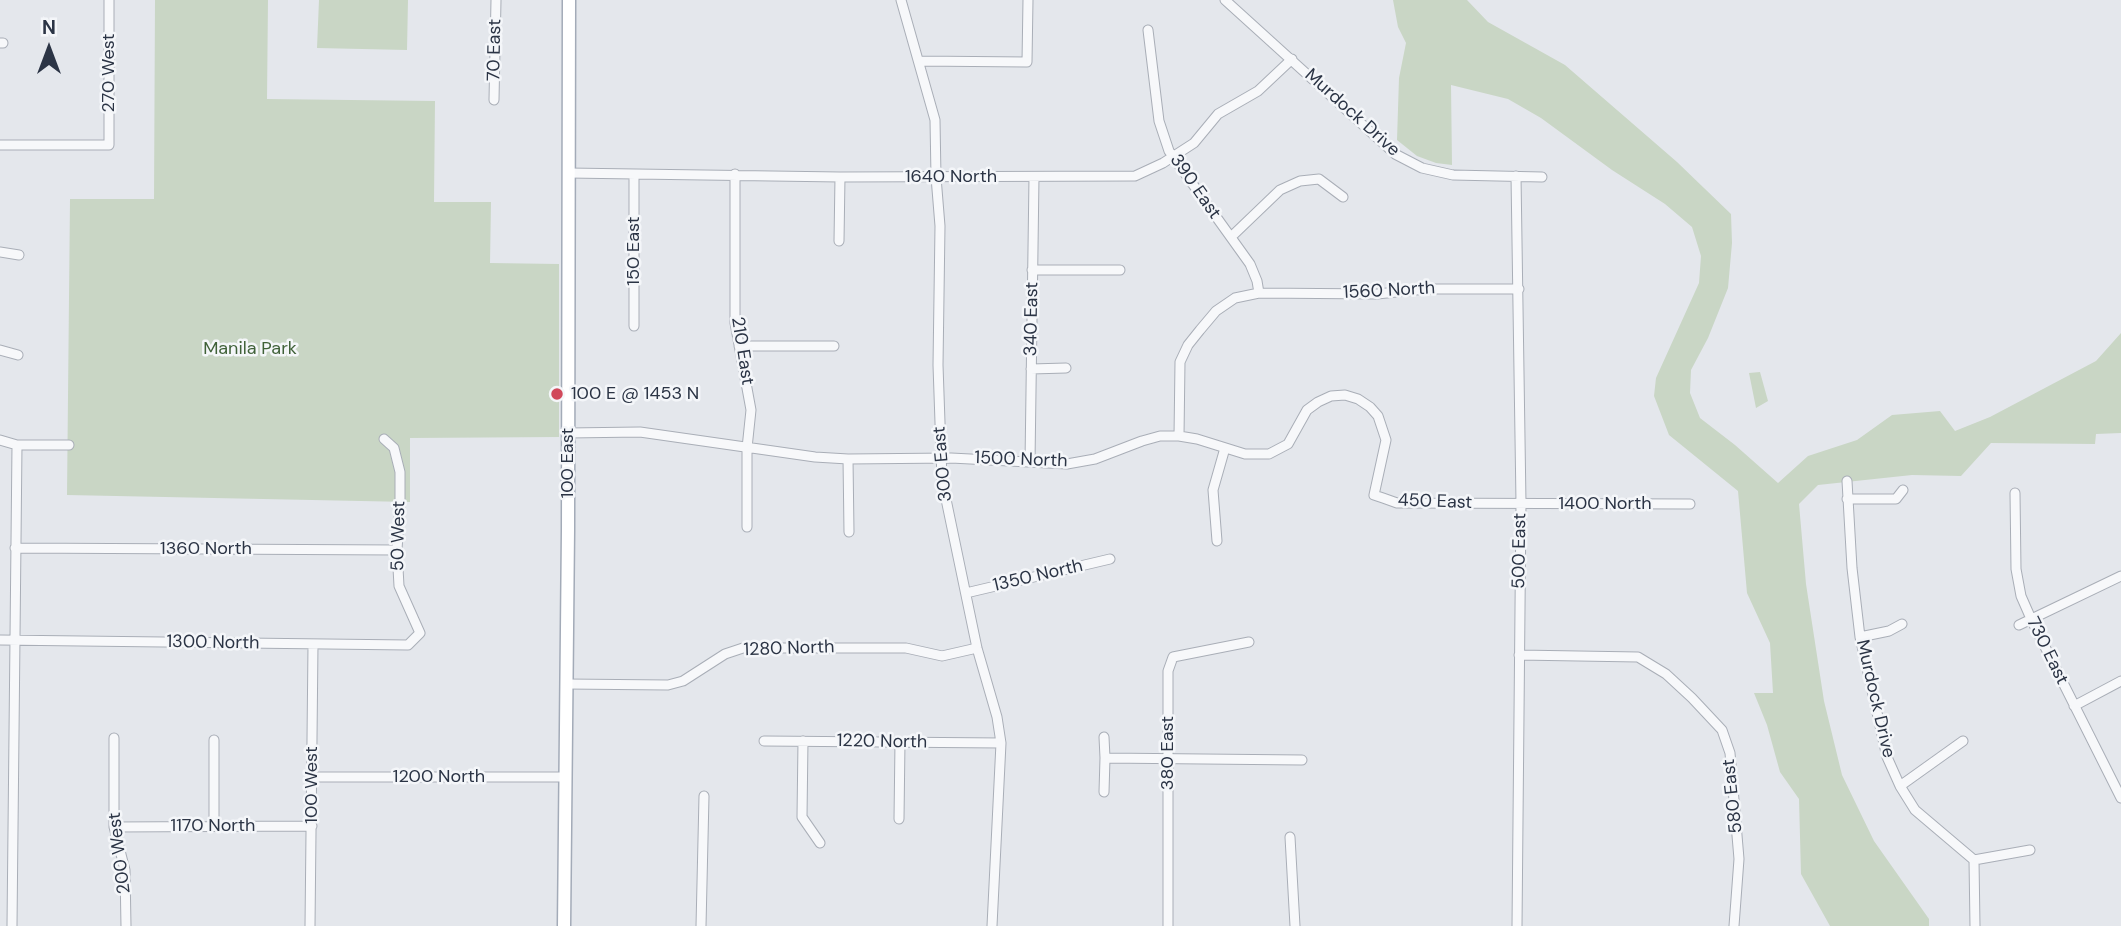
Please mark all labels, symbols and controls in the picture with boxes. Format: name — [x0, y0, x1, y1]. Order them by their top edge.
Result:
north arrow — [14, 14, 84, 84]
text: N — [42, 15, 56, 40]
street label: 70 East — [484, 19, 506, 81]
street label: 270 West — [98, 34, 120, 112]
street label: Murdock Drive — [1300, 65, 1404, 161]
street label: 390 East — [1165, 150, 1225, 224]
street label: 1640 North — [905, 166, 997, 188]
street label: 150 East — [623, 216, 645, 286]
street label: 1560 North — [1342, 278, 1436, 304]
street label: 340 East — [1021, 282, 1043, 356]
street label: 210 East — [726, 315, 758, 387]
park label: Manila Park — [203, 338, 297, 360]
place label: 100 E @ 1453 N — [571, 383, 699, 405]
marker: 100 E @ 1453 N — [549, 386, 565, 402]
street label: 300 East — [929, 425, 957, 503]
street label: 100 East — [557, 428, 579, 498]
street label: 1500 North — [974, 448, 1068, 472]
street label: 450 East — [1397, 490, 1473, 514]
street label: 1400 North — [1558, 493, 1652, 515]
street label: 50 West — [388, 501, 410, 571]
street label: 500 East — [1509, 513, 1531, 589]
street label: 1360 North — [160, 538, 252, 560]
street label: 1350 North — [991, 555, 1085, 597]
street label: 730 East — [2021, 614, 2073, 688]
street label: 1300 North — [166, 631, 260, 655]
street label: 1280 North — [743, 637, 835, 661]
street label: Murdock Drive — [1851, 638, 1899, 760]
street label: 380 East — [1157, 716, 1179, 790]
street label: 1220 North — [837, 730, 927, 754]
street label: 100 West — [301, 746, 323, 824]
street label: 580 East — [1718, 758, 1748, 834]
street label: 1200 North — [393, 766, 485, 788]
street label: 200 West — [104, 811, 136, 895]
street label: 1170 North — [171, 815, 255, 837]

